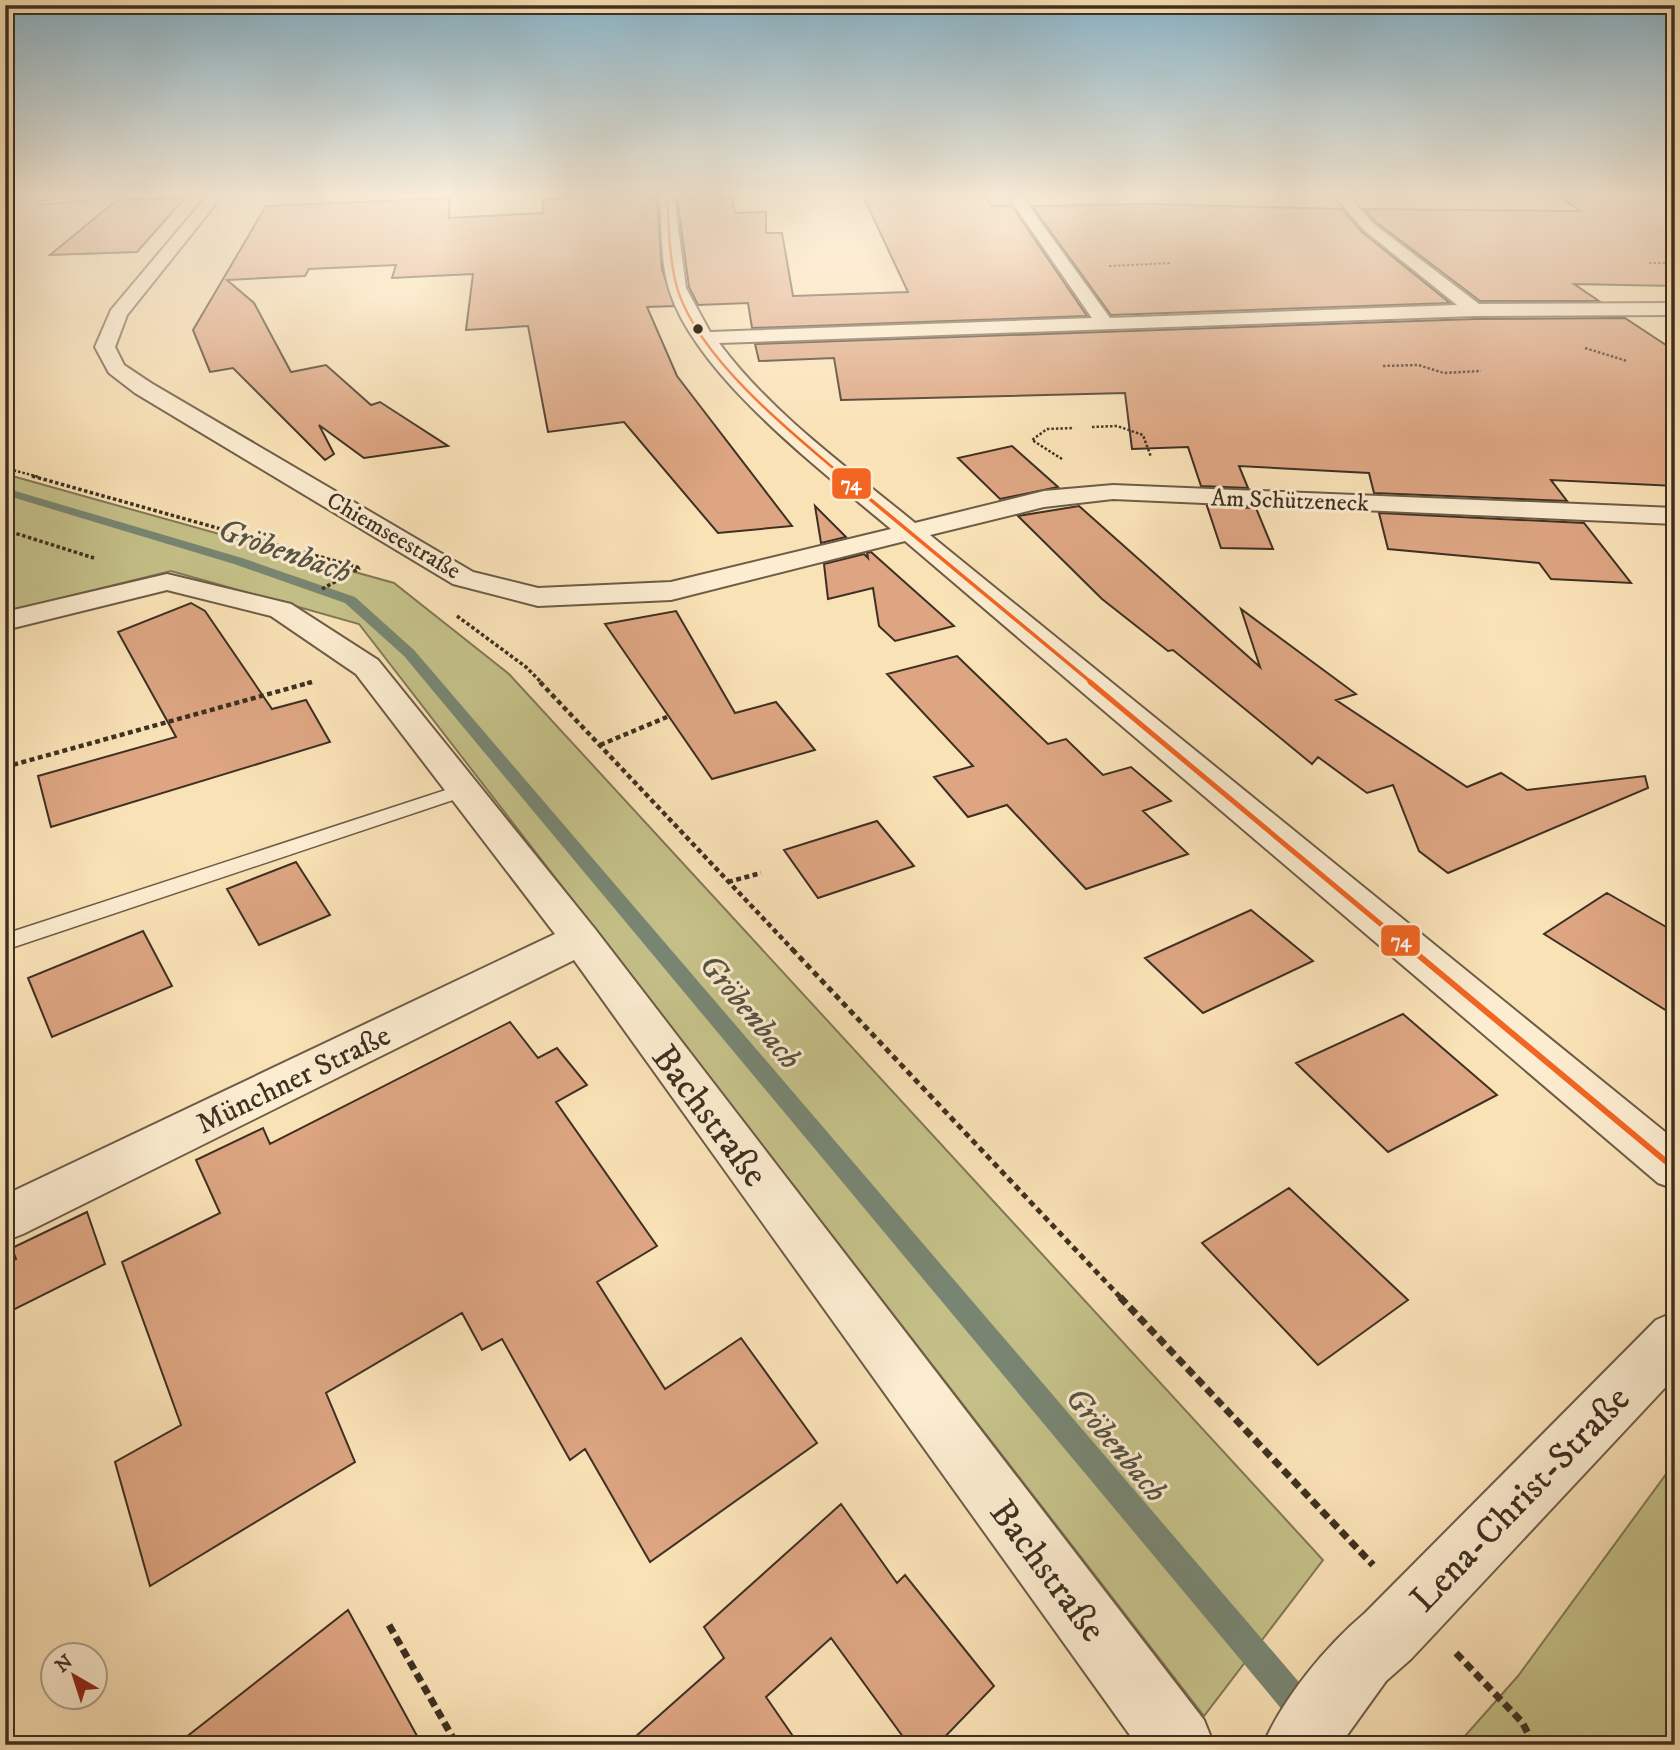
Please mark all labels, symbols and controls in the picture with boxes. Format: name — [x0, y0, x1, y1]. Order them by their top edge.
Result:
unlabelled marker — [691, 322, 705, 336]
line badge: 74 — [831, 467, 872, 500]
text: 74 — [841, 473, 862, 496]
street label: Am Schützeneck — [1210, 483, 1370, 519]
street label: Chiemseestraße — [321, 485, 466, 586]
water label: Gröbenbach — [212, 510, 356, 593]
line badge: 74 — [1380, 924, 1421, 957]
text: 74 — [1391, 930, 1412, 953]
water label: Gröbenbach — [690, 946, 809, 1078]
street label: Münchner Straße — [191, 1017, 397, 1143]
street label: Bachstraße — [640, 1036, 778, 1197]
street label: Lena-Christ-Straße — [1401, 1377, 1641, 1623]
water label: Gröbenbach — [1056, 1379, 1175, 1511]
street label: Bachstraße — [978, 1491, 1116, 1652]
north arrow — [38, 1642, 108, 1712]
text: N — [51, 1650, 78, 1678]

